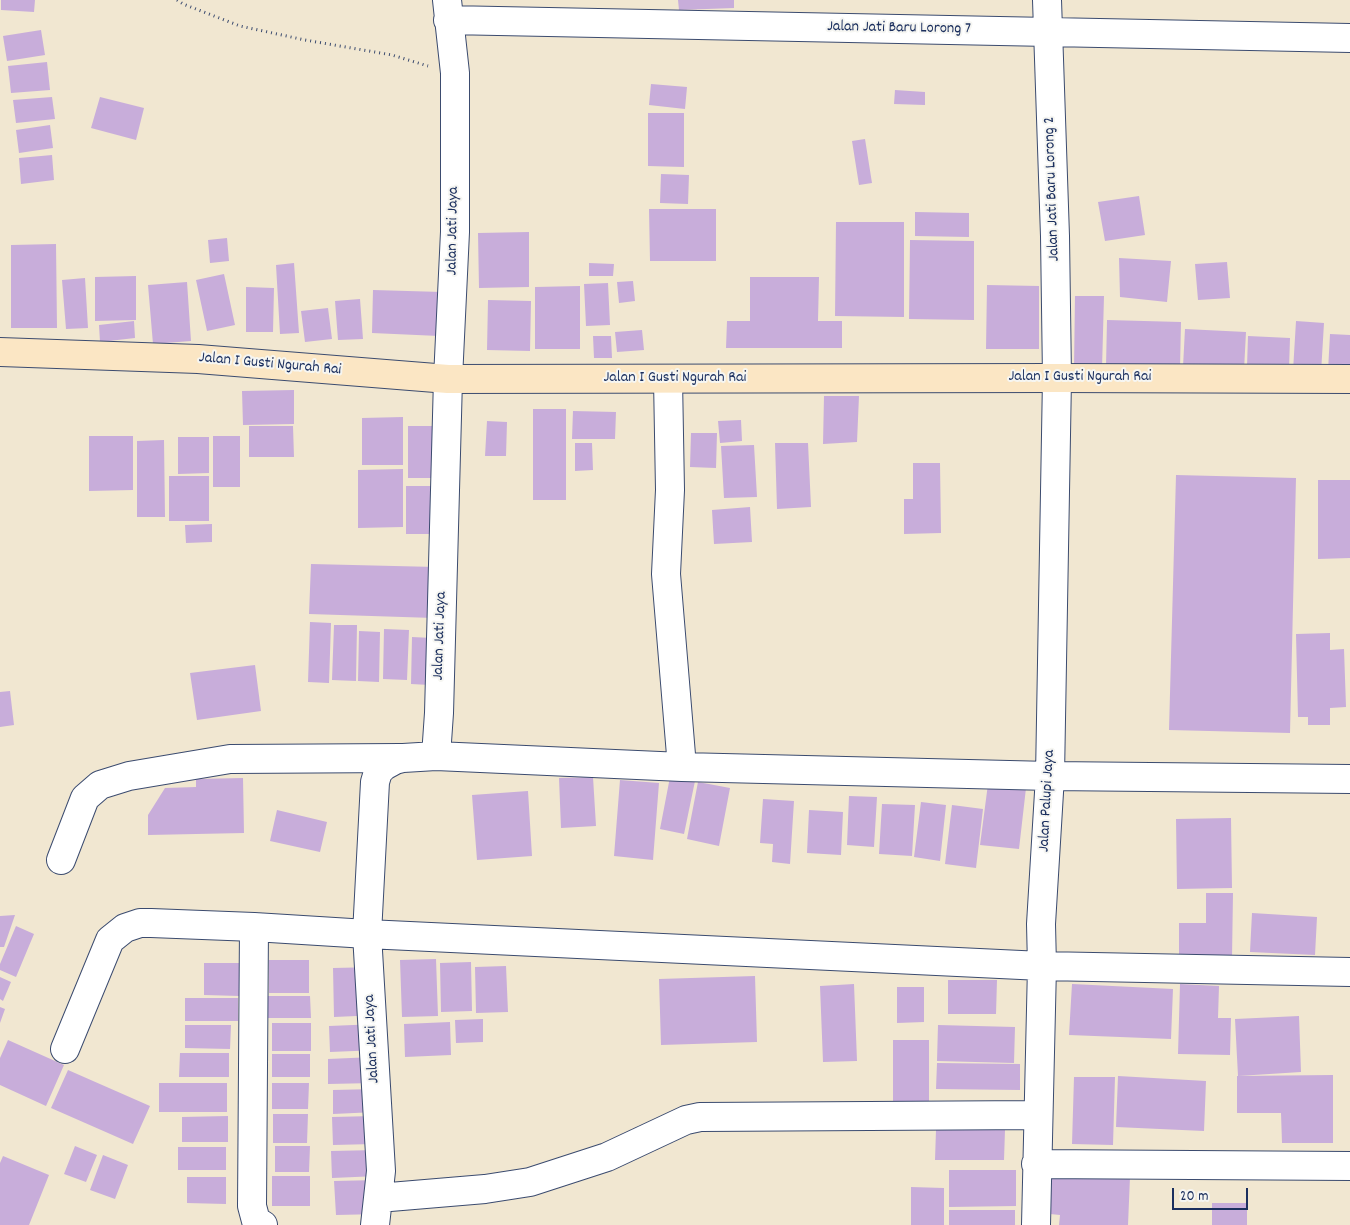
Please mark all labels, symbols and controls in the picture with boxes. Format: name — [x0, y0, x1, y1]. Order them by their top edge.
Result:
street label: Jalan Jati Baru Lorong 7 — [827, 18, 971, 40]
street label: Jalan Jati Baru Lorong 2 — [1041, 116, 1065, 262]
street label: Jalan Jati Jaya — [444, 186, 464, 276]
street label: Jalan I Gusti Ngurah Rai — [198, 349, 342, 381]
street label: Jalan I Gusti Ngurah Rai — [1009, 368, 1151, 388]
street label: Jalan I Gusti Ngurah Rai — [604, 369, 746, 389]
street label: Jalan Jati Jaya — [430, 591, 452, 681]
street label: Jalan Palupi Jaya — [1036, 749, 1060, 853]
street label: Jalan Jati Jaya — [361, 994, 385, 1084]
scale bar — [1175, 1178, 1251, 1210]
text: 20 m — [1180, 1186, 1208, 1208]

